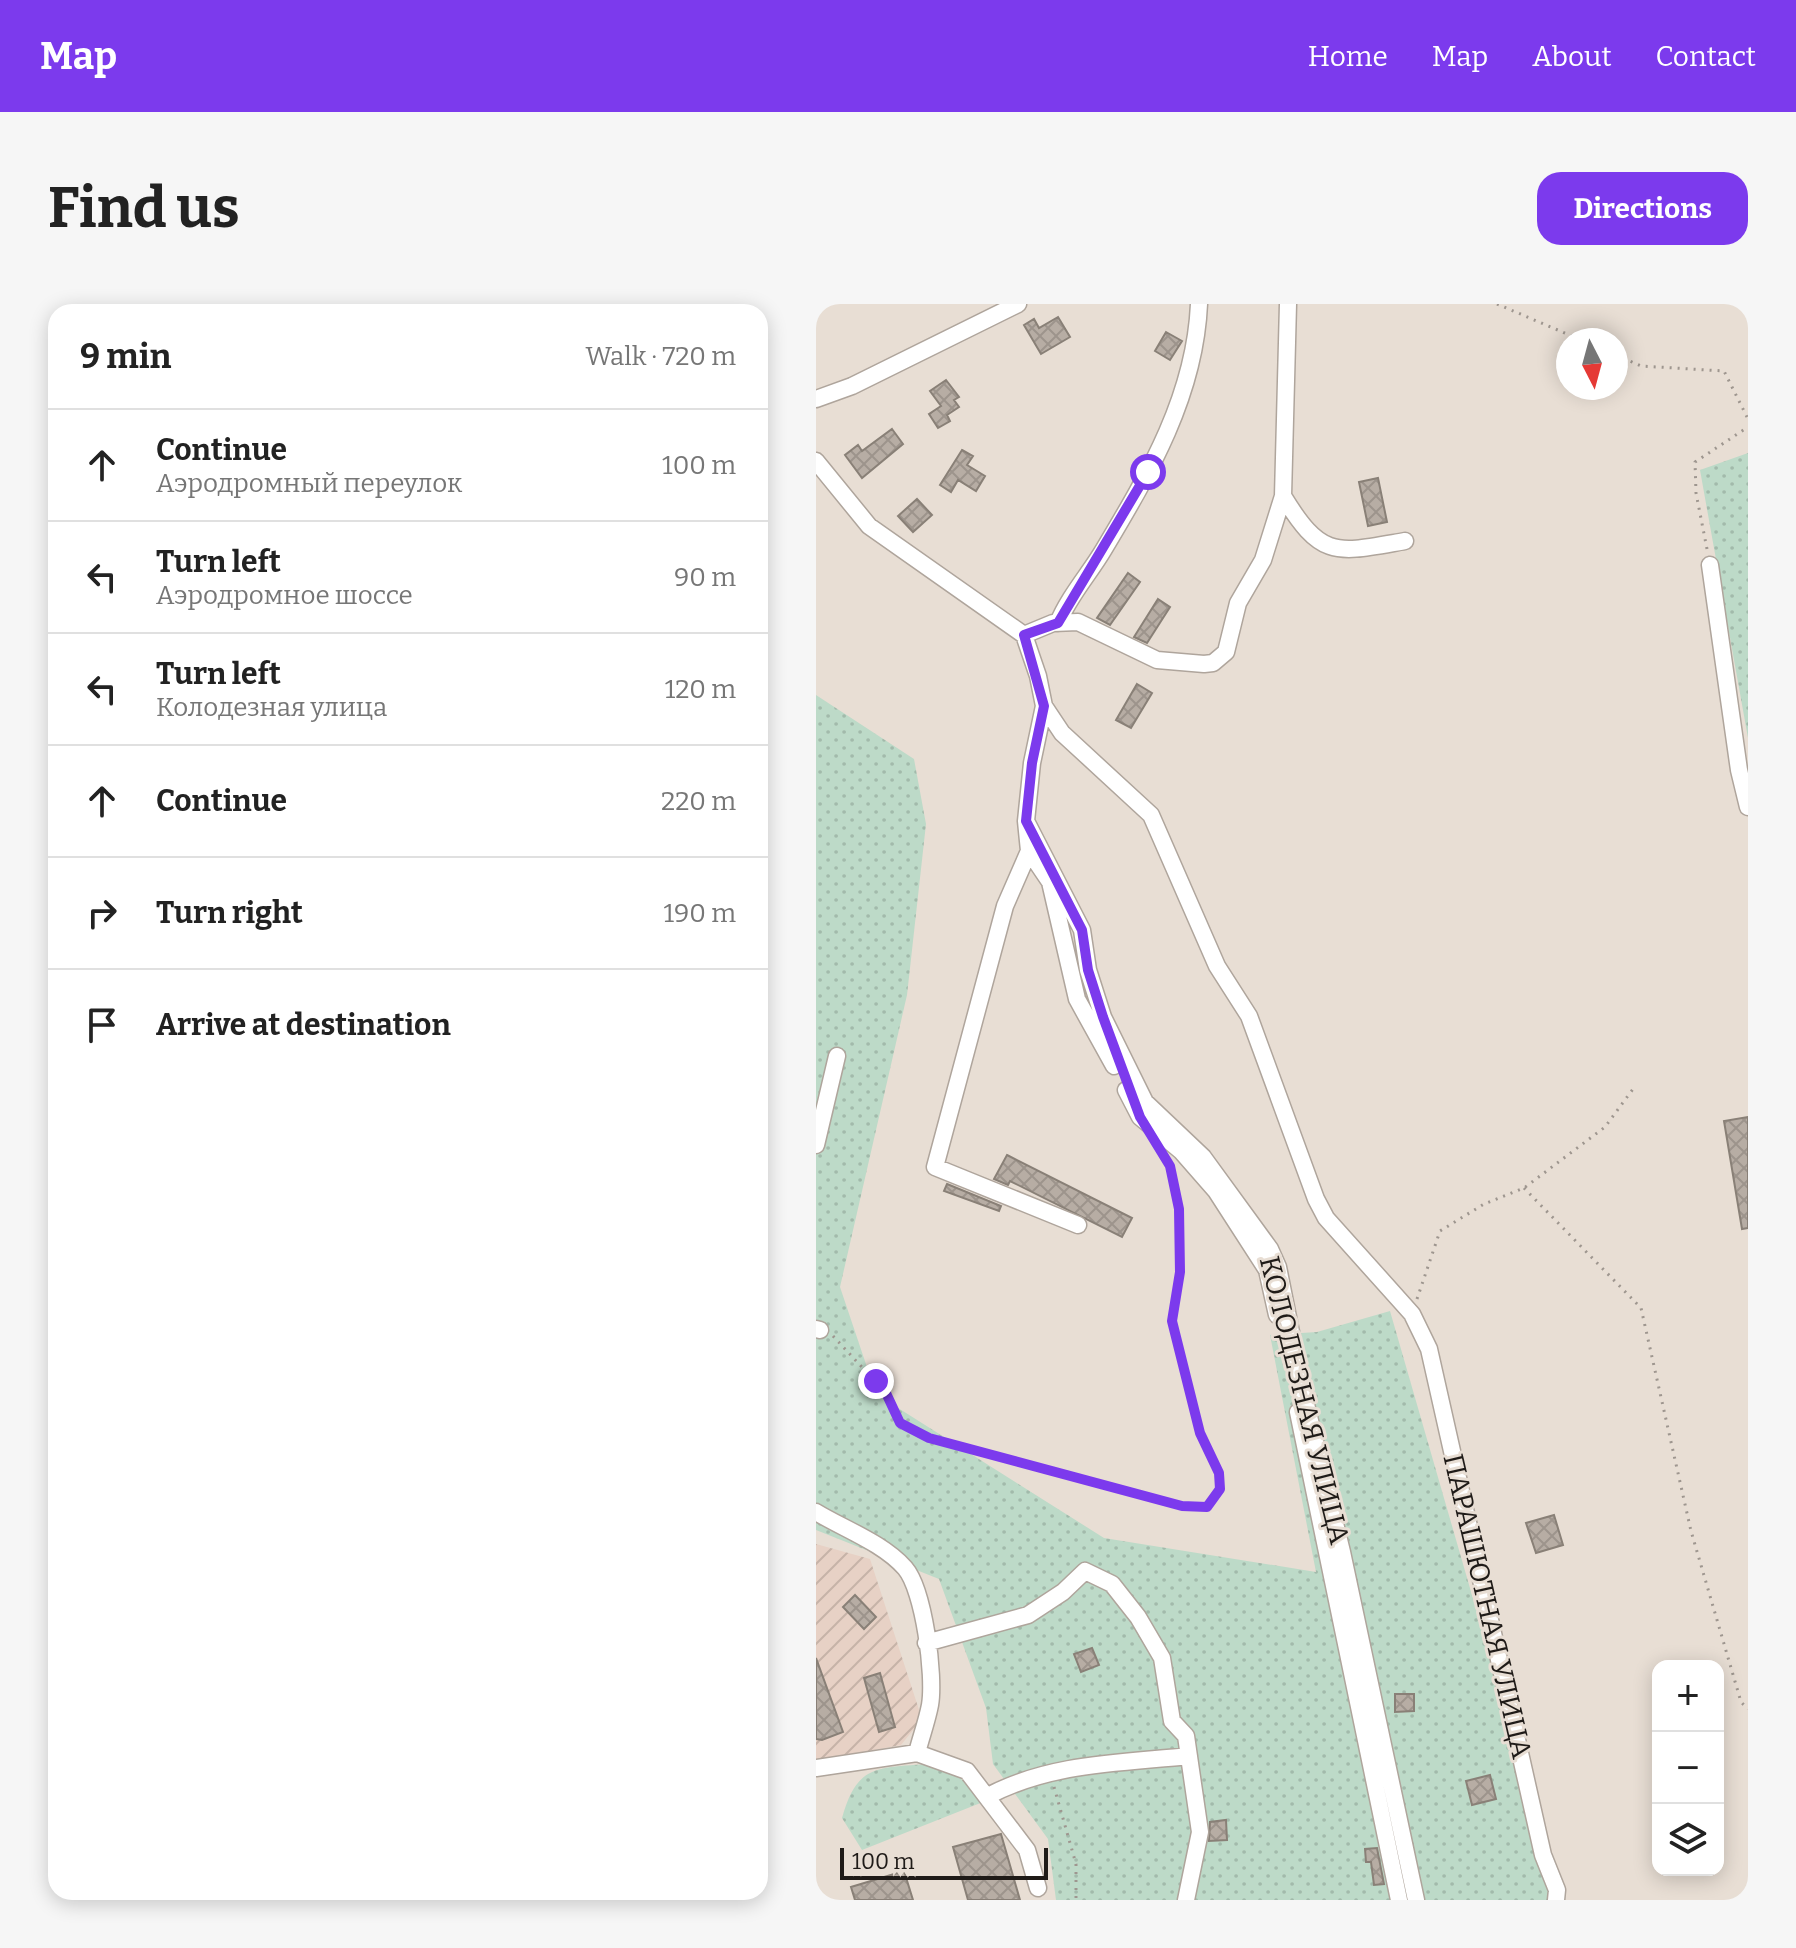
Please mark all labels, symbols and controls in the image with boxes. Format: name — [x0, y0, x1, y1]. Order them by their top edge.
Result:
text: Map — [40, 33, 117, 79]
text: Home — [1308, 40, 1388, 73]
text: Map — [1432, 40, 1488, 73]
text: About — [1532, 40, 1612, 73]
text: Contact — [1656, 40, 1756, 73]
button: Directions — [1537, 172, 1748, 245]
text: Find us — [48, 175, 240, 242]
north arrow — [1556, 328, 1628, 400]
text: 9 min — [80, 336, 171, 377]
text: Walk · 720 m — [586, 341, 736, 372]
text: Continue — [156, 432, 287, 468]
icon: ahead — [80, 443, 124, 487]
text: 100 m — [662, 450, 736, 481]
route start — [1130, 454, 1166, 490]
text: Аэродромный переулок — [156, 468, 462, 499]
text: Turn left — [156, 544, 281, 580]
icon: left — [80, 555, 124, 599]
text: 90 m — [674, 562, 736, 593]
text: Аэродромное шоссе — [156, 580, 413, 611]
text: Turn left — [156, 656, 281, 692]
icon: left — [80, 667, 124, 711]
text: 120 m — [665, 674, 736, 705]
text: Колодезная улица — [156, 692, 387, 723]
icon: ahead — [80, 779, 124, 823]
text: Continue — [156, 783, 287, 819]
text: 220 m — [661, 786, 736, 817]
icon: right — [80, 891, 124, 935]
text: Turn right — [156, 895, 303, 931]
text: 190 m — [664, 898, 736, 929]
icon: arrive — [80, 1003, 124, 1047]
text: Arrive at destination — [156, 1007, 451, 1043]
street label: КОЛОДЕЗНАЯ УЛИЦА — [1253, 1253, 1356, 1548]
route end — [858, 1363, 894, 1399]
street label: ПАРАШЮТНАЯ УЛИЦА — [1436, 1451, 1539, 1762]
map controls — [1652, 1660, 1724, 1876]
button: + — [1652, 1660, 1724, 1732]
button: − — [1652, 1732, 1724, 1804]
button: layers — [1652, 1804, 1724, 1876]
scale bar — [840, 1844, 1048, 1880]
text: 100 m — [852, 1848, 915, 1875]

